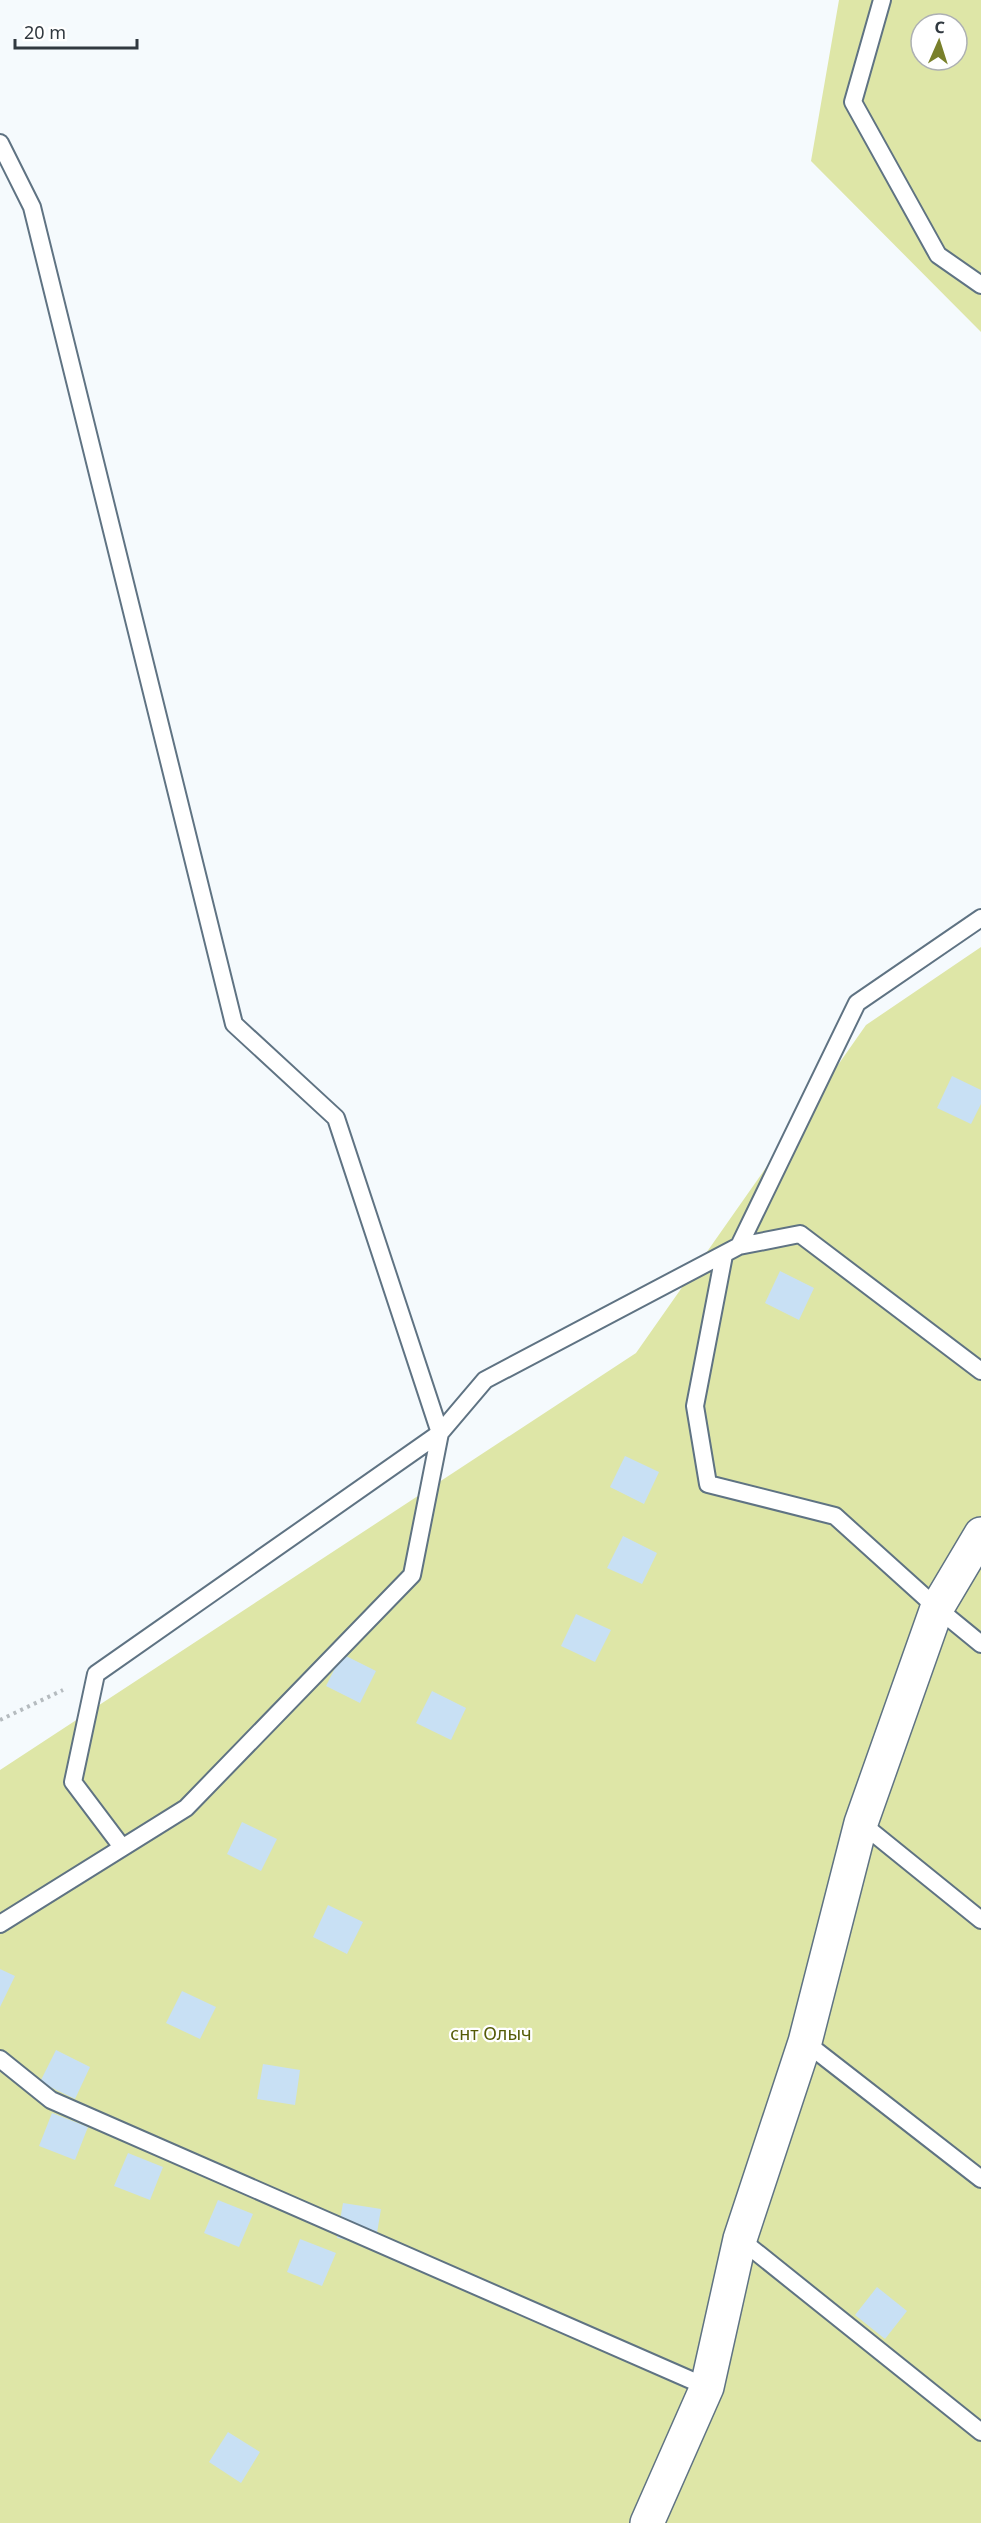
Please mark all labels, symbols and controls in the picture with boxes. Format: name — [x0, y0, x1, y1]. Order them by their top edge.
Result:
scale bar — [15, 12, 136, 50]
north arrow — [909, 12, 969, 72]
text: С — [934, 16, 946, 38]
text: 20 m — [24, 20, 66, 44]
park label: снт Олыч — [450, 2021, 532, 2045]

